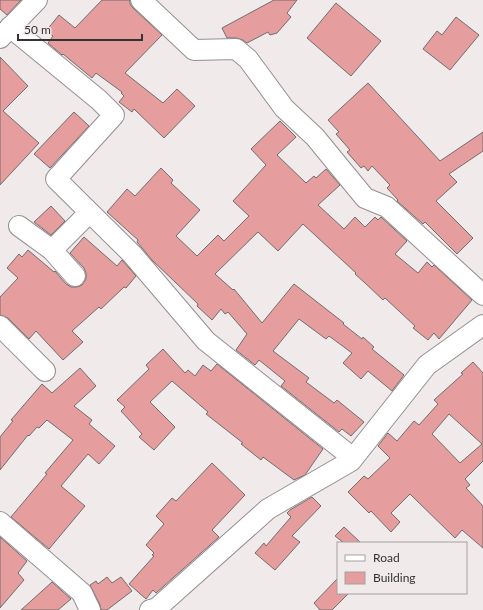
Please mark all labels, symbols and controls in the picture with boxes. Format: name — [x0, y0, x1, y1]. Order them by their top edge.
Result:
scale bar — [18, 16, 142, 42]
text: 50 m — [24, 22, 51, 37]
legend — [337, 542, 467, 594]
text: Road — [373, 550, 400, 565]
text: Building — [373, 570, 416, 585]

